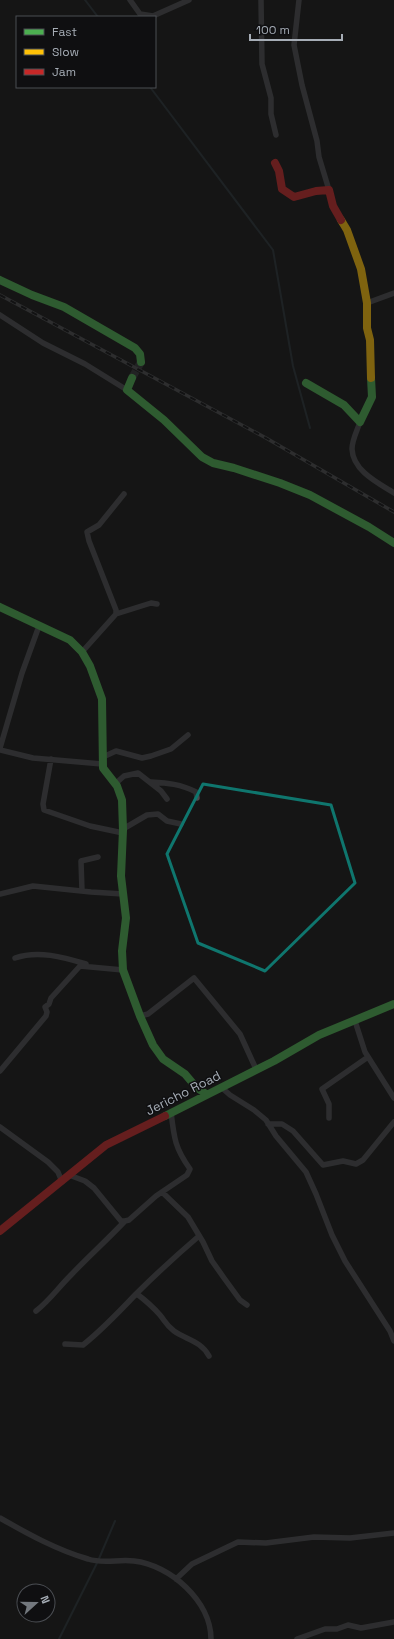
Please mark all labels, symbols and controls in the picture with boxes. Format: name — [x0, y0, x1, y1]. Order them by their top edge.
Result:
legend — [16, 16, 156, 88]
scale bar — [250, 16, 342, 42]
text: 100 m — [256, 22, 290, 38]
text: Fast — [52, 24, 77, 40]
text: Slow — [52, 44, 79, 60]
text: Jam — [52, 64, 76, 80]
street label: Jericho Road — [143, 1067, 223, 1119]
north arrow — [16, 1583, 56, 1623]
text: N — [37, 1593, 53, 1605]

